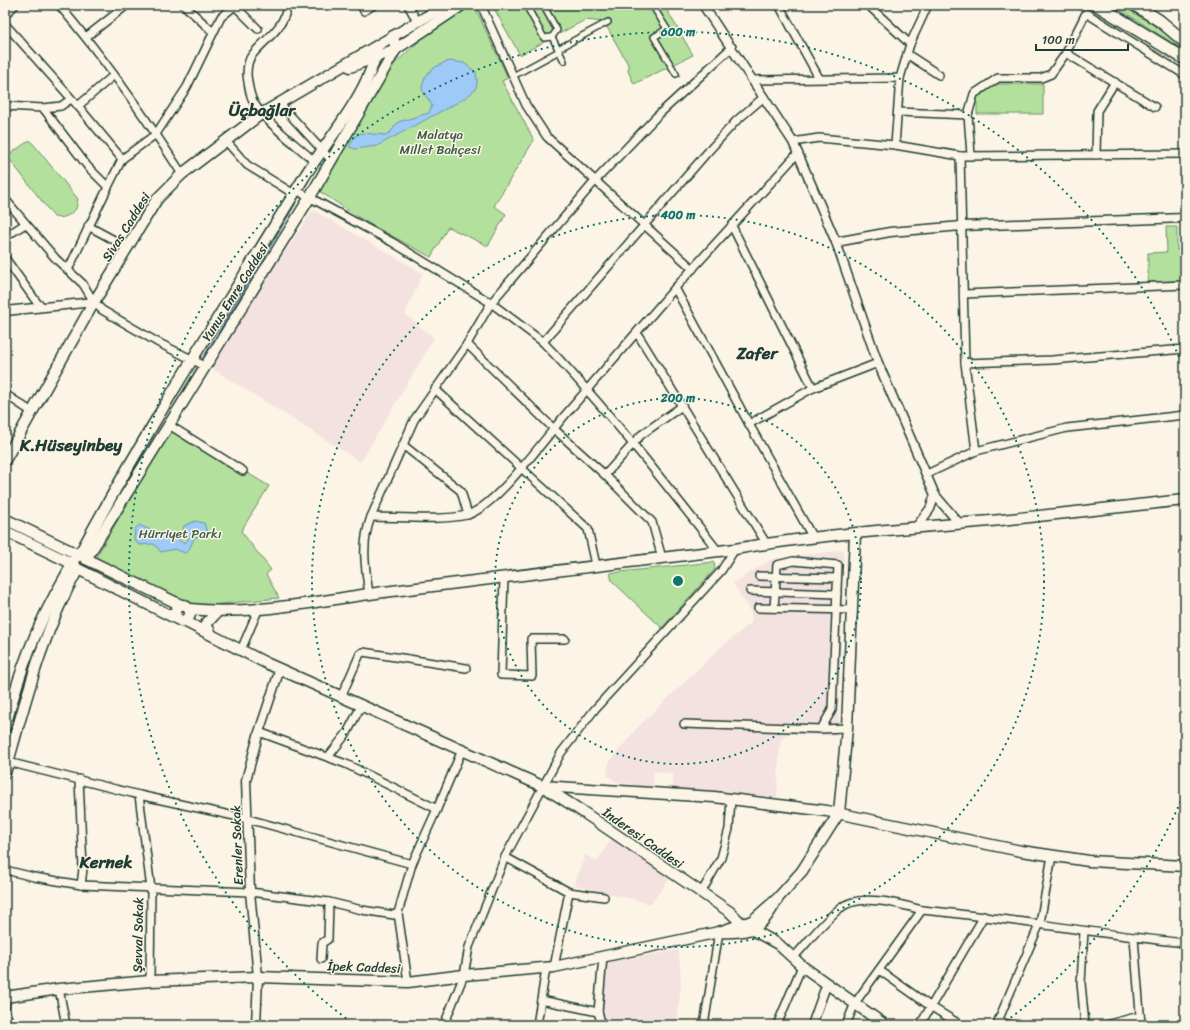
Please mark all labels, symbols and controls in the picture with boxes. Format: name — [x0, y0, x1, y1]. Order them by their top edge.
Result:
text: 600 m — [660, 21, 696, 43]
scale bar — [1036, 26, 1128, 52]
text: 100 m — [1042, 29, 1075, 51]
district label: Üçbağlar — [229, 95, 296, 125]
park label: Malatya Millet Bahçesi — [399, 123, 481, 161]
street label: Sivas Caddesi — [96, 187, 157, 266]
text: 400 m — [659, 204, 696, 226]
street label: Yunus Emre Caddesi — [195, 238, 275, 346]
district label: Zafer — [735, 338, 780, 368]
text: 200 m — [660, 387, 696, 409]
district label: K.Hüseyinbey — [19, 430, 123, 460]
park label: Hürriyet Parkı — [138, 522, 222, 545]
centre of rings — [671, 574, 685, 588]
street label: İnderesi Caddesi — [597, 801, 689, 875]
street label: Erenler Sokak — [224, 804, 250, 886]
district label: Kernek — [79, 847, 132, 877]
street label: Şevval Sokak — [126, 897, 150, 973]
street label: İpek Caddesi — [326, 954, 401, 980]

